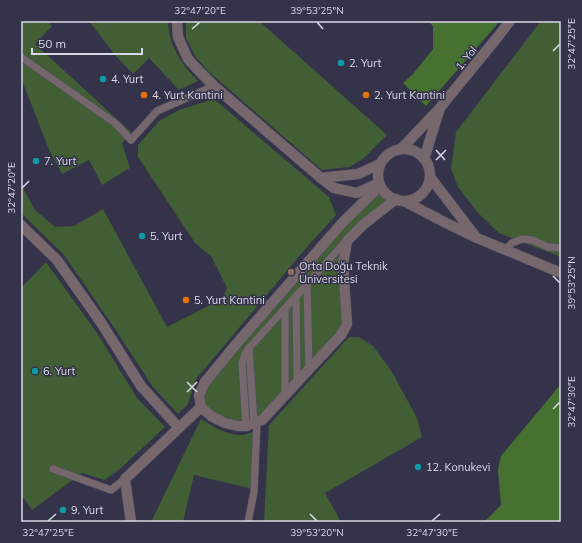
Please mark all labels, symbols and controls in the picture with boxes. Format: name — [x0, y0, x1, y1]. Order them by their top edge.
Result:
text: 32°47'20"E — [174, 4, 226, 17]
text: 39°53'25"N — [290, 4, 344, 17]
text: 32°47'25"E — [565, 18, 578, 70]
scale bar — [32, 30, 142, 56]
text: 50 m — [38, 36, 66, 51]
street label: 1. Yol — [452, 43, 480, 73]
place label: 2. Yurt — [349, 56, 381, 70]
marker: 2. Yurt — [336, 58, 346, 68]
place label: 4. Yurt — [111, 72, 143, 86]
marker: 4. Yurt — [98, 74, 108, 84]
place label: 4. Yurt Kantini — [152, 88, 223, 102]
place label: 2. Yurt Kantini — [374, 88, 445, 102]
marker: 4. Yurt Kantini — [139, 90, 149, 100]
marker: 2. Yurt Kantini — [361, 90, 371, 100]
place label: 7. Yurt — [44, 154, 76, 168]
marker: 7. Yurt — [31, 156, 41, 166]
text: 32°47'20"E — [5, 162, 18, 214]
place label: 5. Yurt — [150, 229, 182, 243]
marker: 5. Yurt — [137, 231, 147, 241]
text: 39°53'25"N — [565, 256, 578, 310]
place label: Orta Doğu Teknik Üniversitesi — [299, 259, 388, 286]
marker: Orta Doğu Teknik Üniversitesi — [286, 267, 296, 277]
place label: 5. Yurt Kantini — [194, 293, 265, 307]
marker: 5. Yurt Kantini — [181, 295, 191, 305]
place label: 6. Yurt — [43, 364, 75, 378]
marker: 6. Yurt — [30, 366, 40, 376]
text: 32°47'30"E — [565, 376, 578, 428]
place label: 12. Konukevi — [426, 460, 490, 474]
marker: 12. Konukevi — [413, 462, 423, 472]
place label: 9. Yurt — [71, 503, 103, 517]
marker: 9. Yurt — [58, 505, 68, 515]
text: 32°47'25"E — [22, 526, 74, 539]
text: 39°53'20"N — [290, 526, 344, 539]
text: 32°47'30"E — [406, 526, 458, 539]

